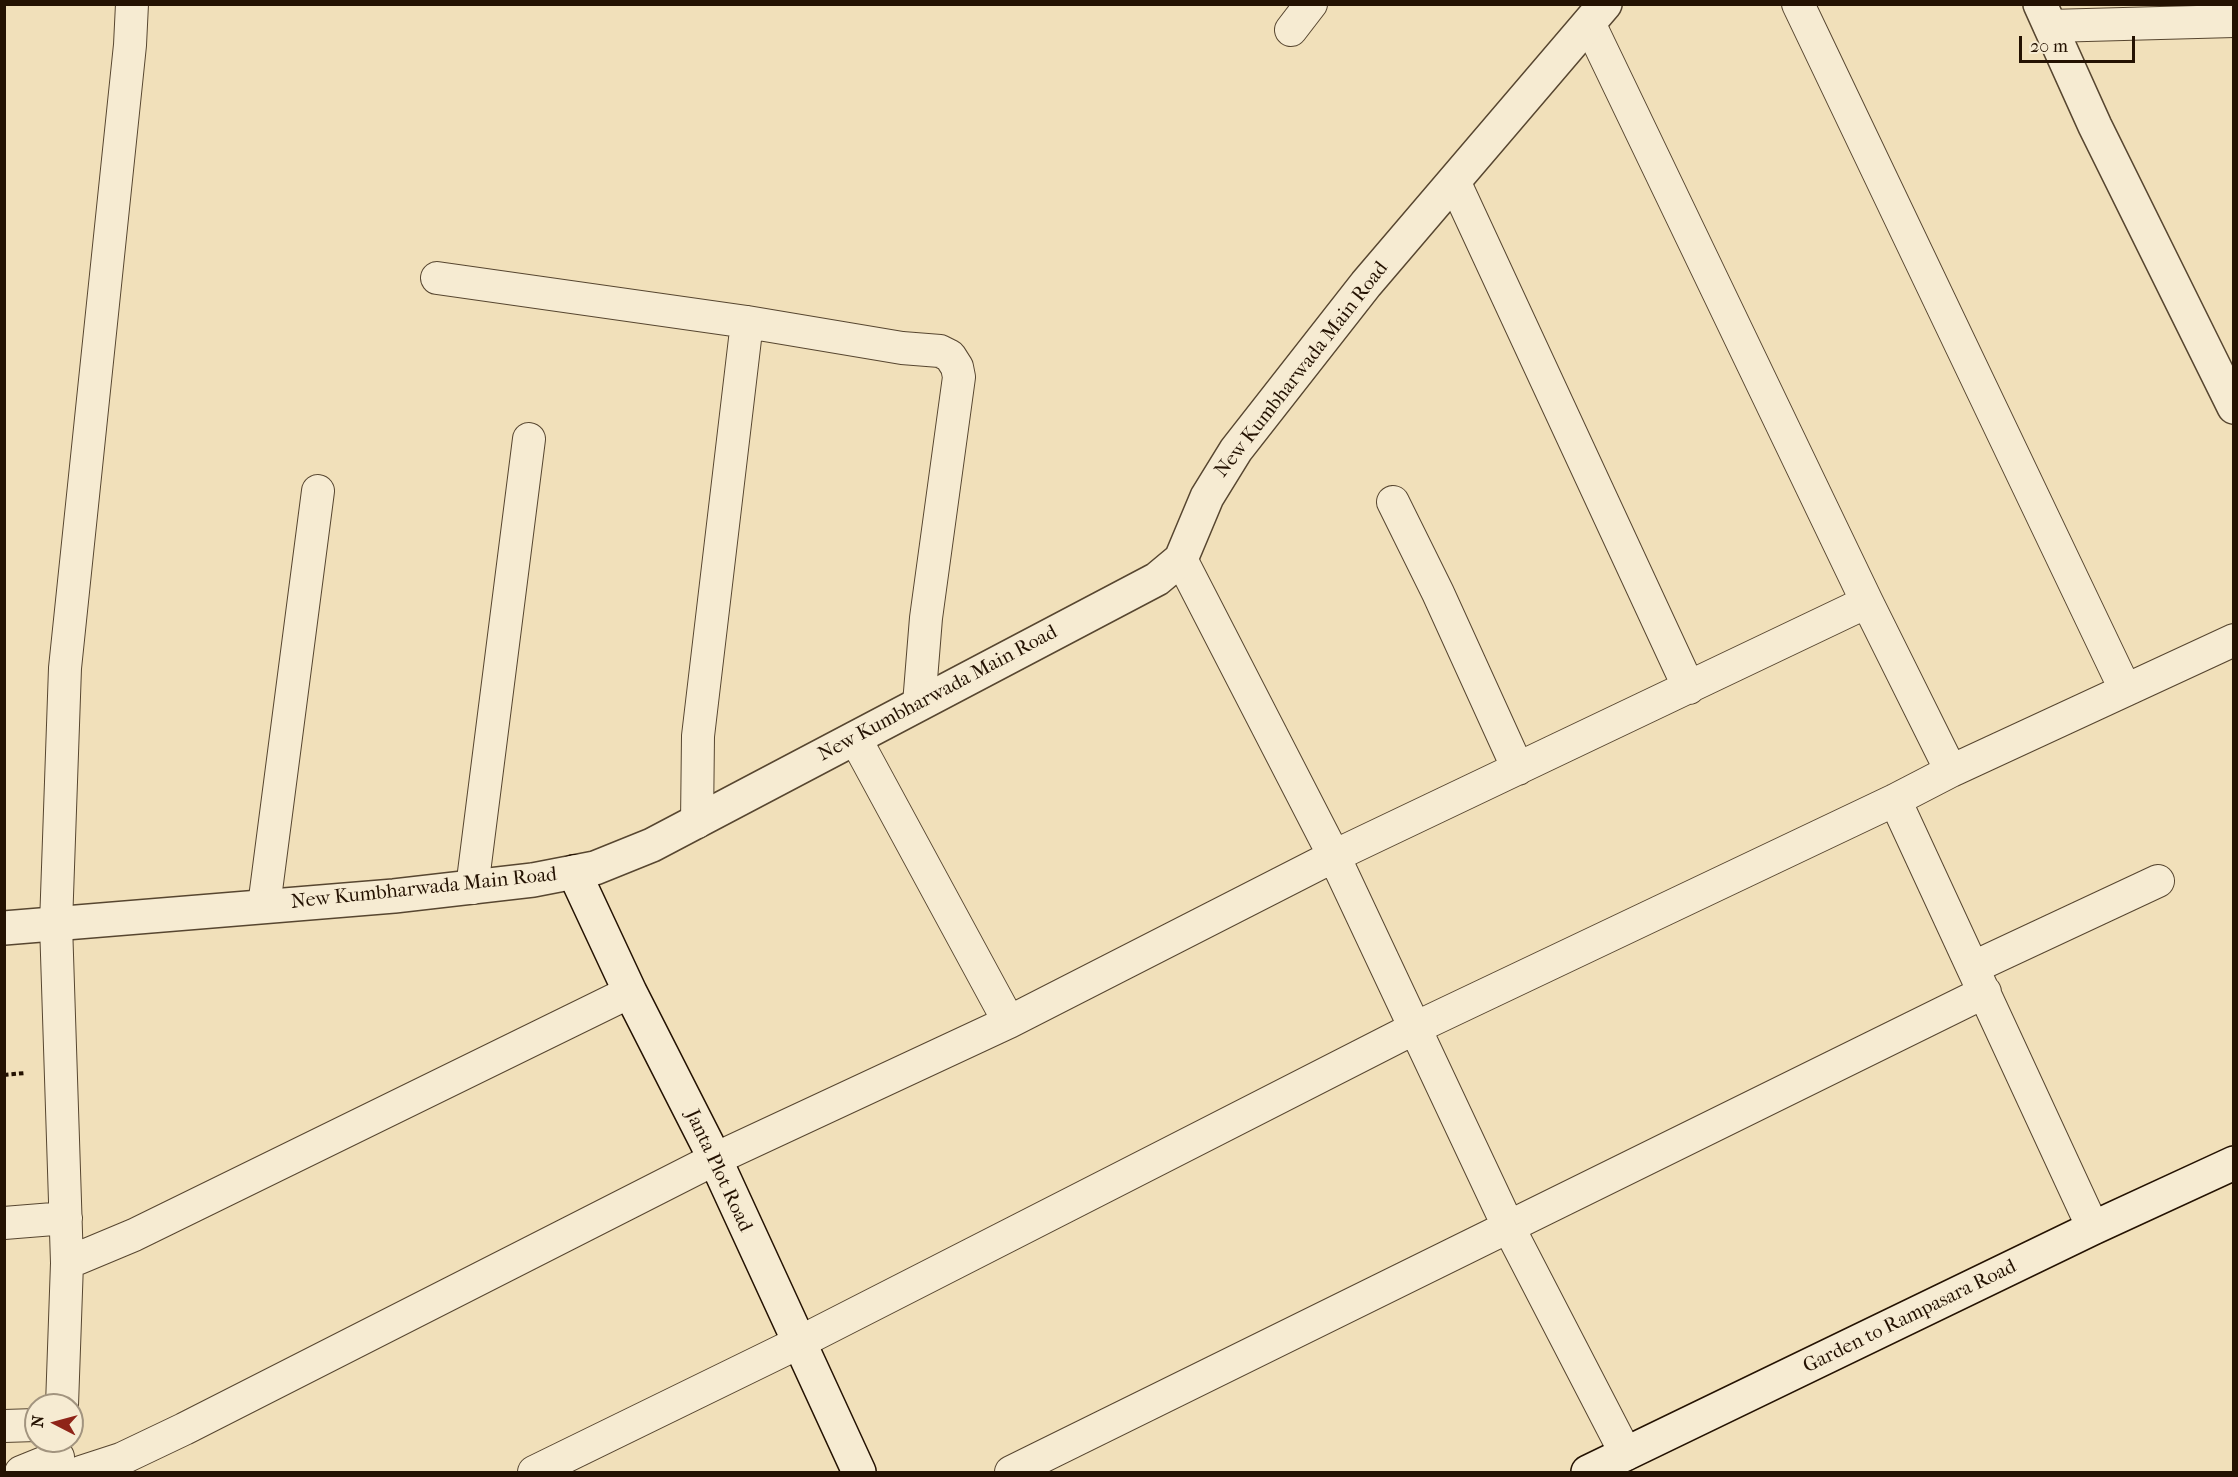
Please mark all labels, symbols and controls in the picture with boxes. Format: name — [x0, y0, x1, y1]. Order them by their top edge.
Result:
scale bar — [2022, 24, 2138, 62]
text: 20 m — [2030, 36, 2068, 57]
street label: New Kumbharwada Main Road — [1210, 257, 1394, 483]
street label: New Kumbharwada Main Road — [814, 621, 1062, 767]
street label: New Kumbharwada Main Road — [290, 863, 558, 915]
street label: Janta Plot Road — [679, 1106, 757, 1236]
street label: Garden to Rampasara Road — [1800, 1255, 2020, 1379]
north arrow — [24, 1393, 84, 1453]
text: N — [28, 1414, 48, 1428]

